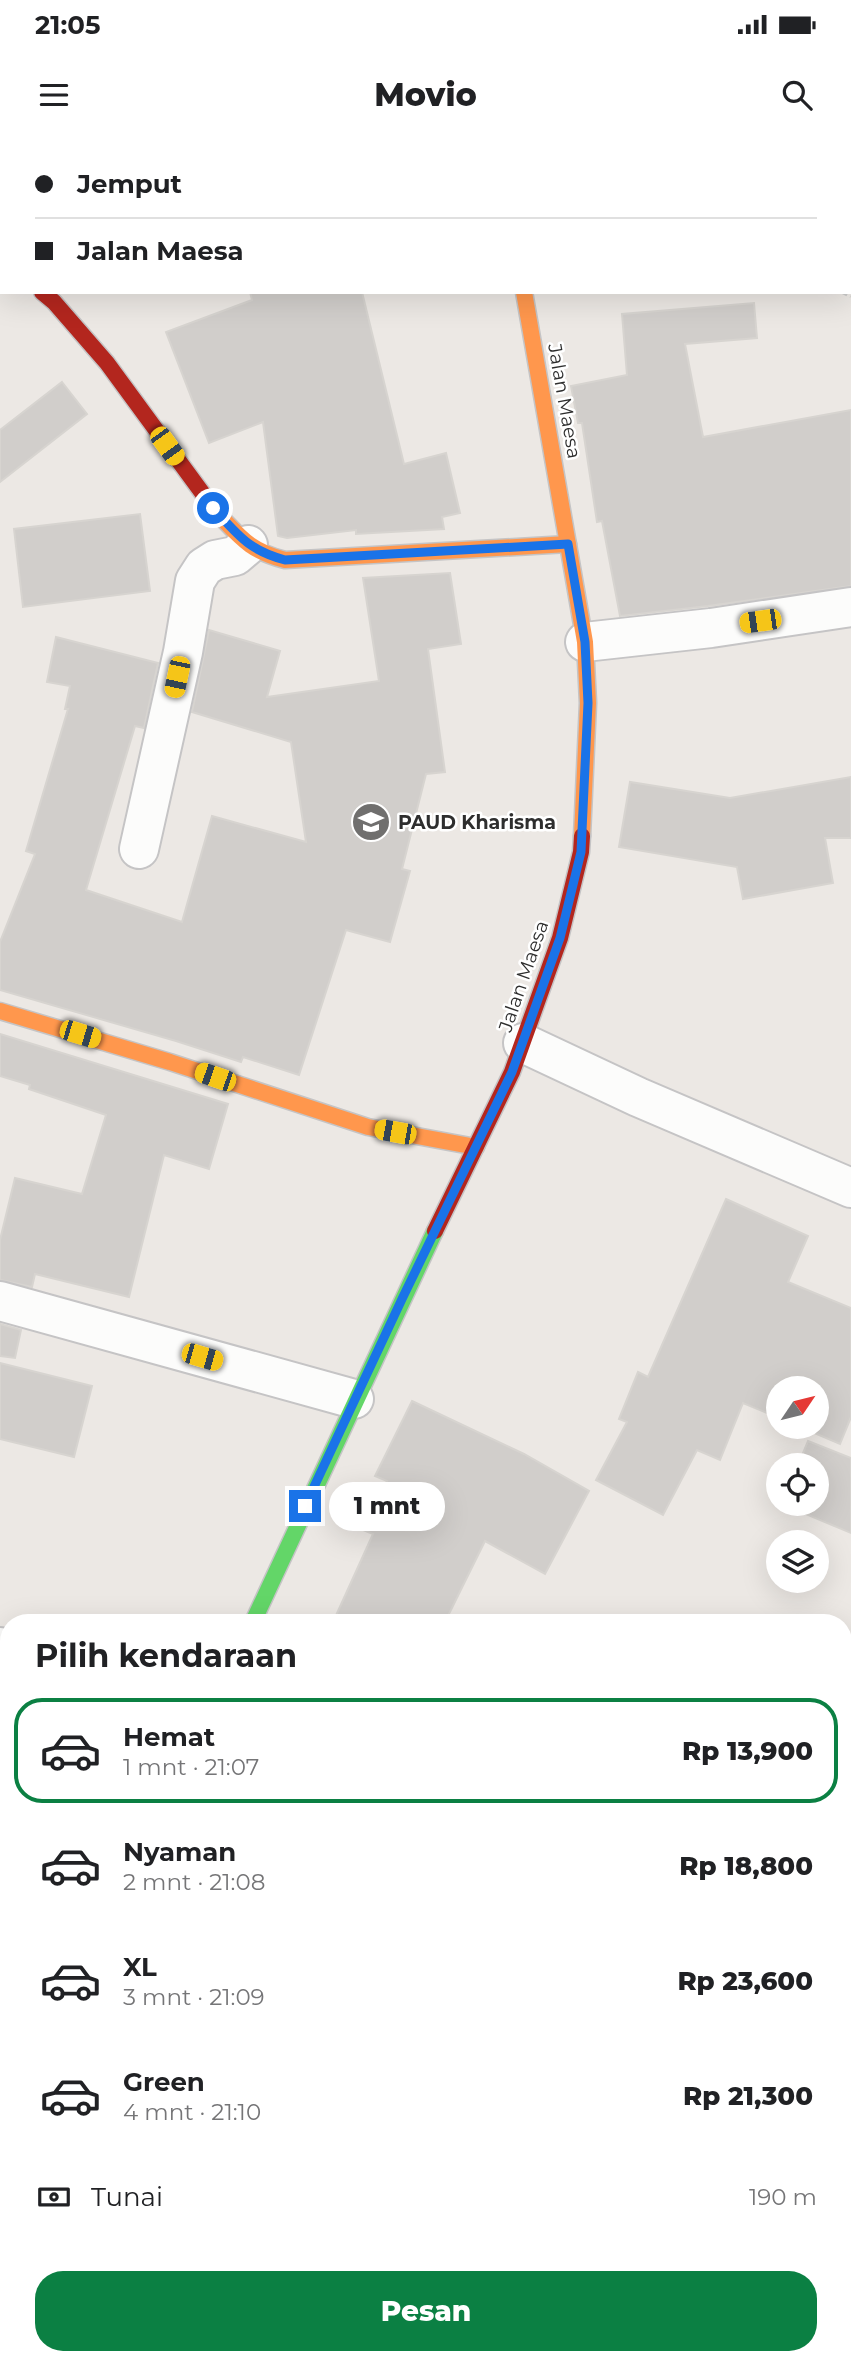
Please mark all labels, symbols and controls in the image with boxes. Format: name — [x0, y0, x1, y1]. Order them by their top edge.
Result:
text: 21:05 — [35, 9, 100, 41]
text: Movio — [374, 75, 477, 114]
icon: menu — [35, 76, 73, 114]
icon: search — [778, 76, 816, 114]
text: Jemput — [77, 168, 182, 200]
text: Jalan Maesa — [77, 235, 244, 267]
street label: Jalan Maesa — [543, 341, 586, 460]
car — [147, 423, 188, 469]
route start — [197, 492, 229, 524]
car — [738, 608, 783, 634]
car — [163, 654, 192, 700]
school or university icon: PAUD Kharisma — [350, 801, 392, 843]
place label: PAUD Kharisma — [398, 811, 556, 834]
street label: Jalan Maesa — [493, 917, 553, 1036]
car — [57, 1018, 104, 1050]
car — [192, 1060, 239, 1094]
car — [373, 1118, 418, 1146]
car — [179, 1341, 226, 1373]
north arrow — [766, 1376, 830, 1438]
map controls — [766, 1376, 829, 1593]
button: locate — [766, 1453, 829, 1516]
callout: 1 mnt — [330, 1482, 445, 1530]
route end — [289, 1490, 321, 1522]
text: 1 mnt — [354, 1492, 420, 1520]
button: layers — [766, 1530, 829, 1593]
text: Pilih kendaraan — [35, 1636, 297, 1675]
icon: car — [39, 1719, 102, 1782]
text: Hemat — [123, 1721, 215, 1753]
text: Rp 13,900 — [682, 1735, 813, 1767]
text: 1 mnt · 21:07 — [123, 1753, 259, 1781]
icon: car — [39, 1834, 102, 1897]
text: Nyaman — [123, 1836, 236, 1868]
text: Rp 18,800 — [679, 1850, 813, 1882]
text: 2 mnt · 21:08 — [123, 1868, 265, 1896]
icon: car — [39, 1949, 102, 2012]
text: XL — [123, 1951, 157, 1983]
text: Rp 23,600 — [677, 1965, 813, 1997]
text: 3 mnt · 21:09 — [123, 1983, 265, 2011]
icon: car — [39, 2064, 102, 2127]
text: Green — [123, 2066, 205, 2098]
text: Rp 21,300 — [683, 2080, 813, 2112]
text: 4 mnt · 21:10 — [123, 2098, 261, 2126]
icon: cash — [35, 2178, 73, 2216]
text: Tunai — [91, 2181, 163, 2213]
text: 190 m — [749, 2183, 817, 2211]
button: Pesan — [35, 2271, 817, 2351]

